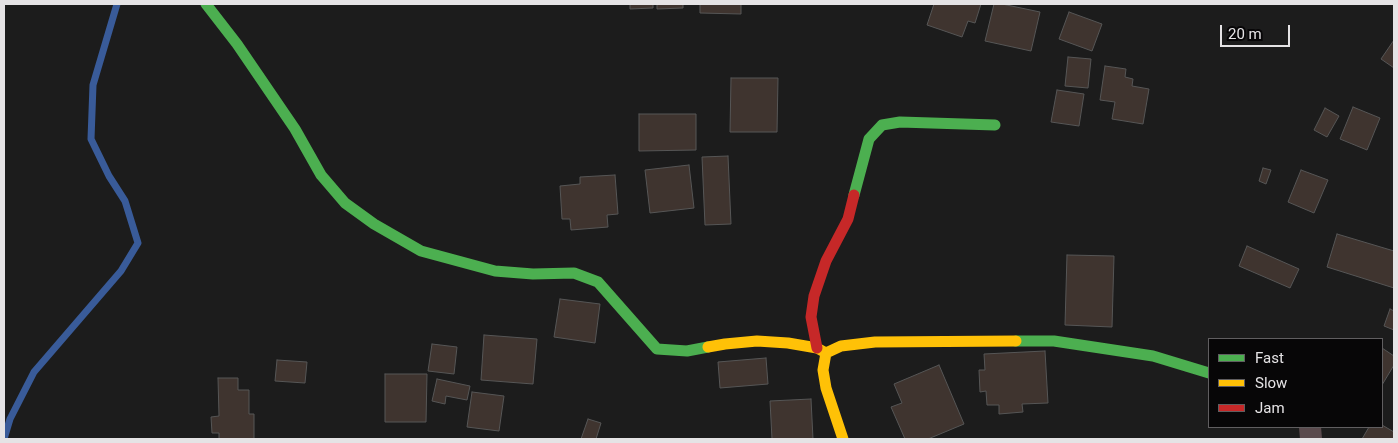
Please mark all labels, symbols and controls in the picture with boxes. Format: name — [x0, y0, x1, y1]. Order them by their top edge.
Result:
scale bar — [1223, 15, 1293, 47]
text: 20 m — [1228, 25, 1262, 43]
legend — [1208, 338, 1383, 428]
text: Fast — [1255, 349, 1284, 367]
text: Slow — [1255, 374, 1287, 392]
text: Jam — [1255, 399, 1285, 417]

